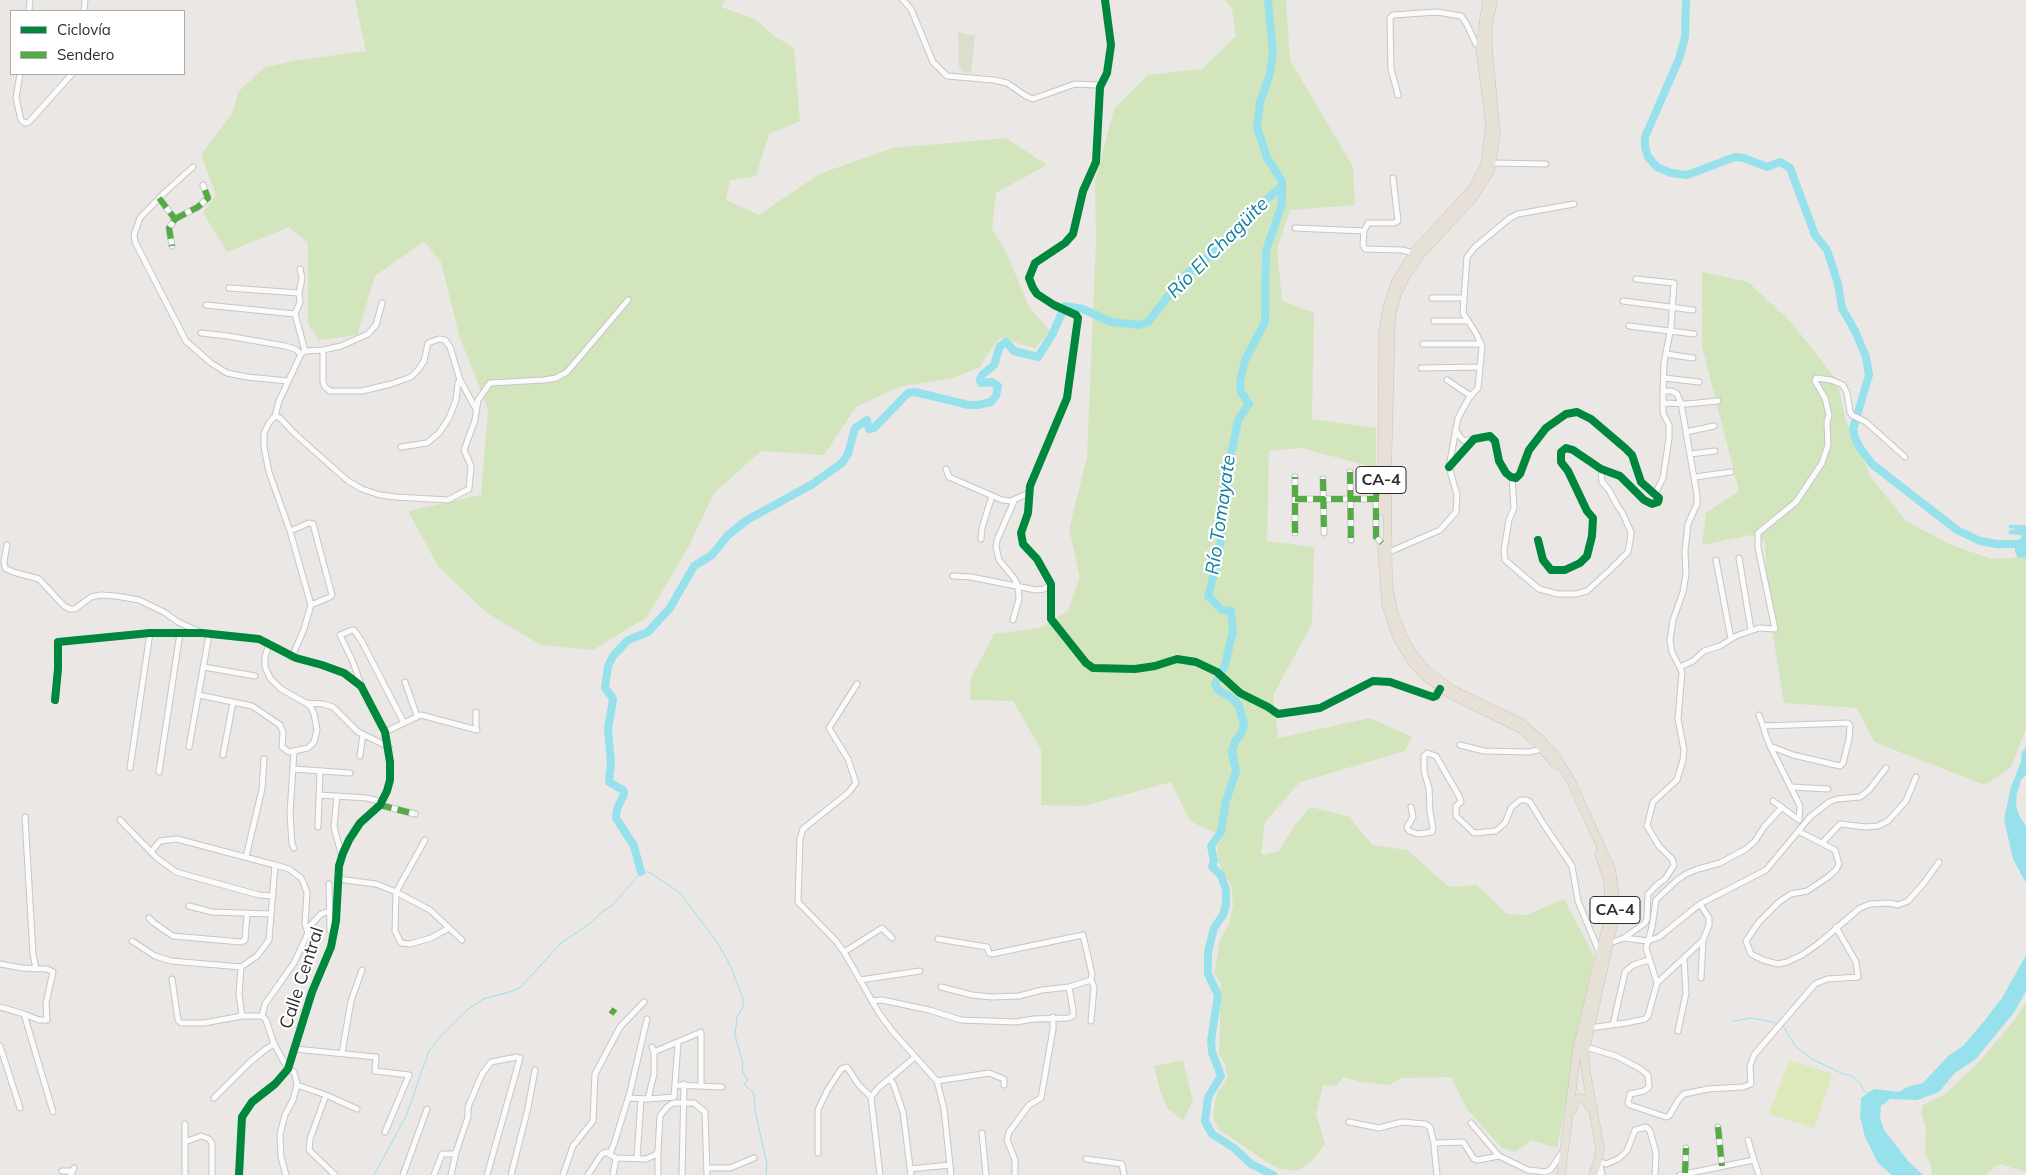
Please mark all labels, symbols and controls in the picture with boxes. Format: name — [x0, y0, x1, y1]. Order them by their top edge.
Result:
legend — [10, 10, 185, 75]
text: Ciclovía — [57, 20, 111, 39]
text: Sendero — [57, 45, 114, 64]
water label: Río El Chagüite — [1163, 193, 1273, 303]
water label: Río Tomayate — [1201, 454, 1241, 576]
road number: CA-4 — [1356, 466, 1406, 494]
road number: CA-4 — [1590, 896, 1640, 924]
street label: Calle Central — [275, 924, 329, 1032]

